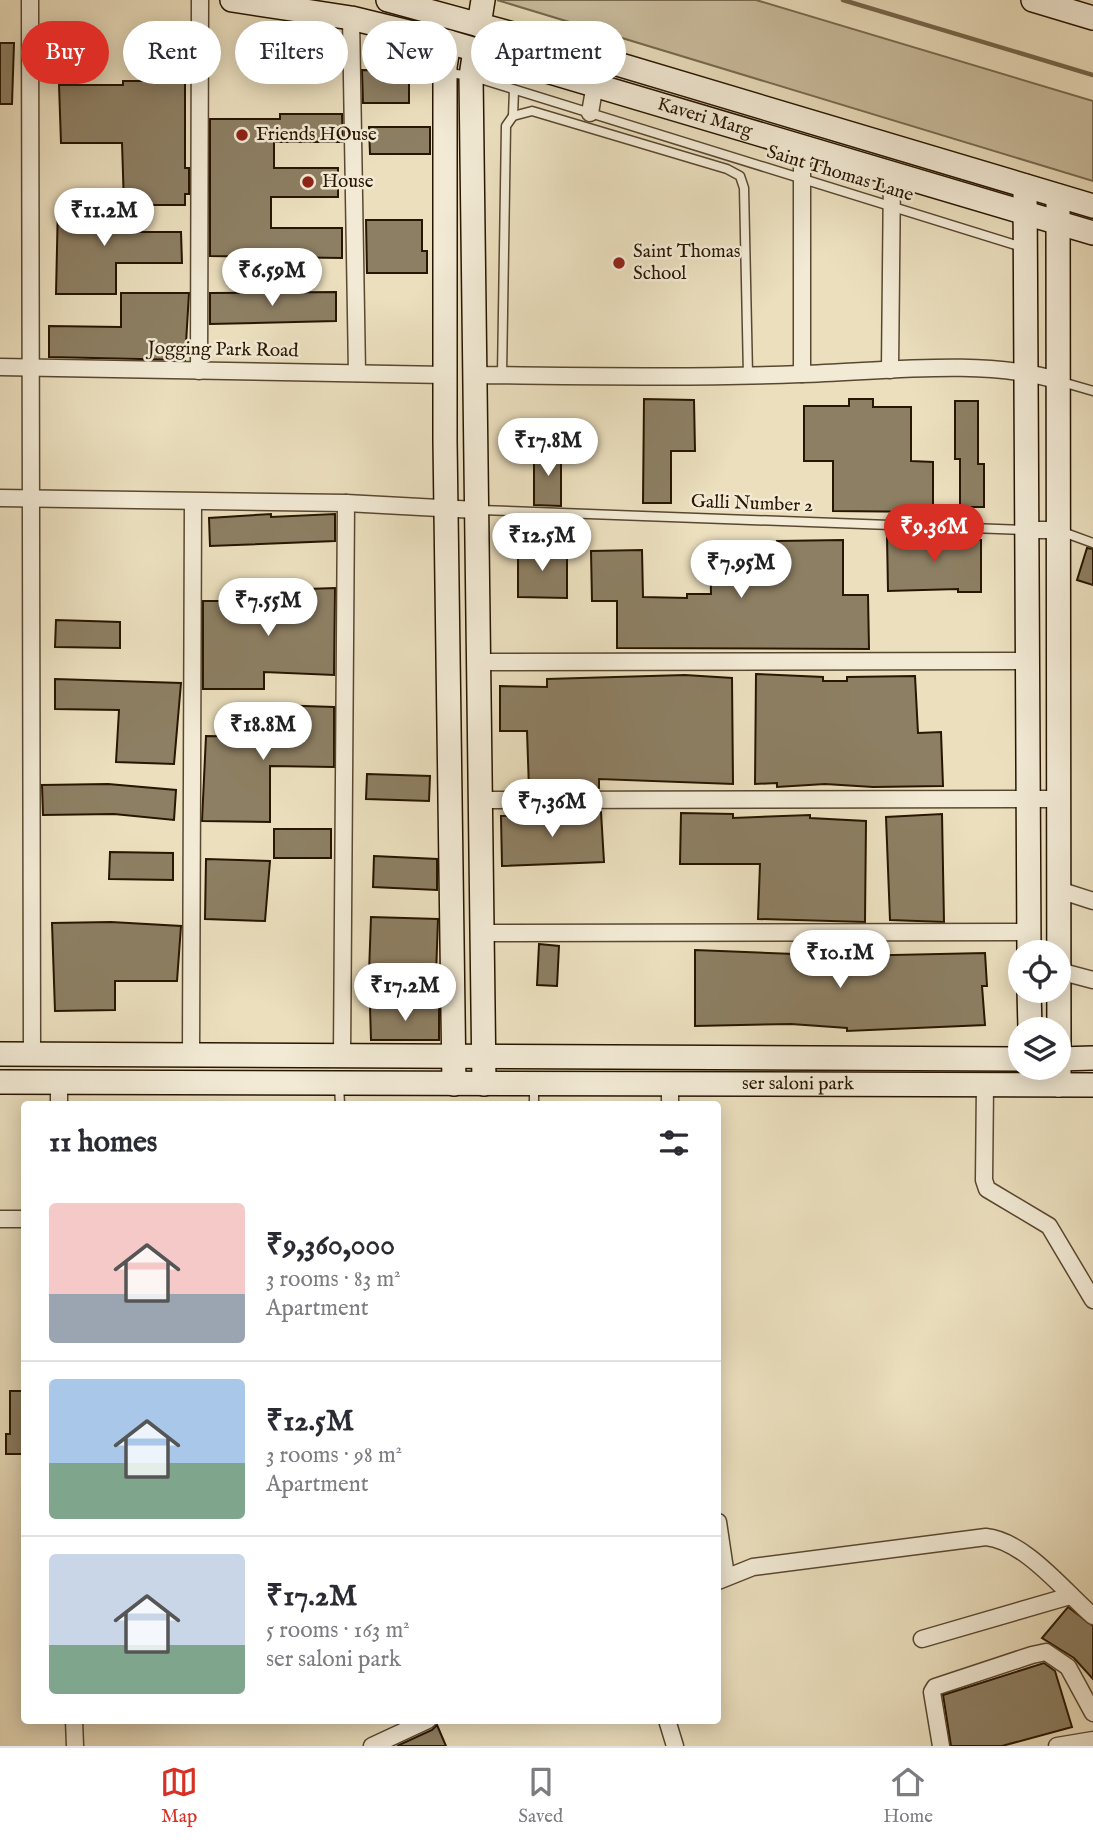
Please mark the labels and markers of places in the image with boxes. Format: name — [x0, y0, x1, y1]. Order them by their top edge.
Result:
place label: Friends HOuse — [256, 123, 377, 147]
marker: Friends HOuse — [234, 127, 250, 143]
place label: House — [322, 170, 374, 194]
marker: House — [300, 174, 316, 190]
pin: ₹11.2M — [47, 188, 161, 248]
place label: Saint Thomas School — [633, 240, 741, 286]
pin: ₹6.59M — [215, 248, 329, 308]
marker: Saint Thomas School — [611, 255, 627, 271]
pin: ₹17.8M — [491, 419, 605, 478]
pin: ₹9.36M — [877, 504, 991, 564]
pin: ₹12.5M — [485, 514, 599, 573]
pin: ₹7.95M — [684, 540, 798, 600]
pin: ₹7.55M — [211, 578, 325, 638]
pin: ₹18.8M — [206, 702, 320, 762]
pin: ₹7.36M — [495, 780, 609, 839]
pin: ₹10.1M — [783, 930, 897, 990]
pin: ₹17.2M — [348, 964, 462, 1023]

